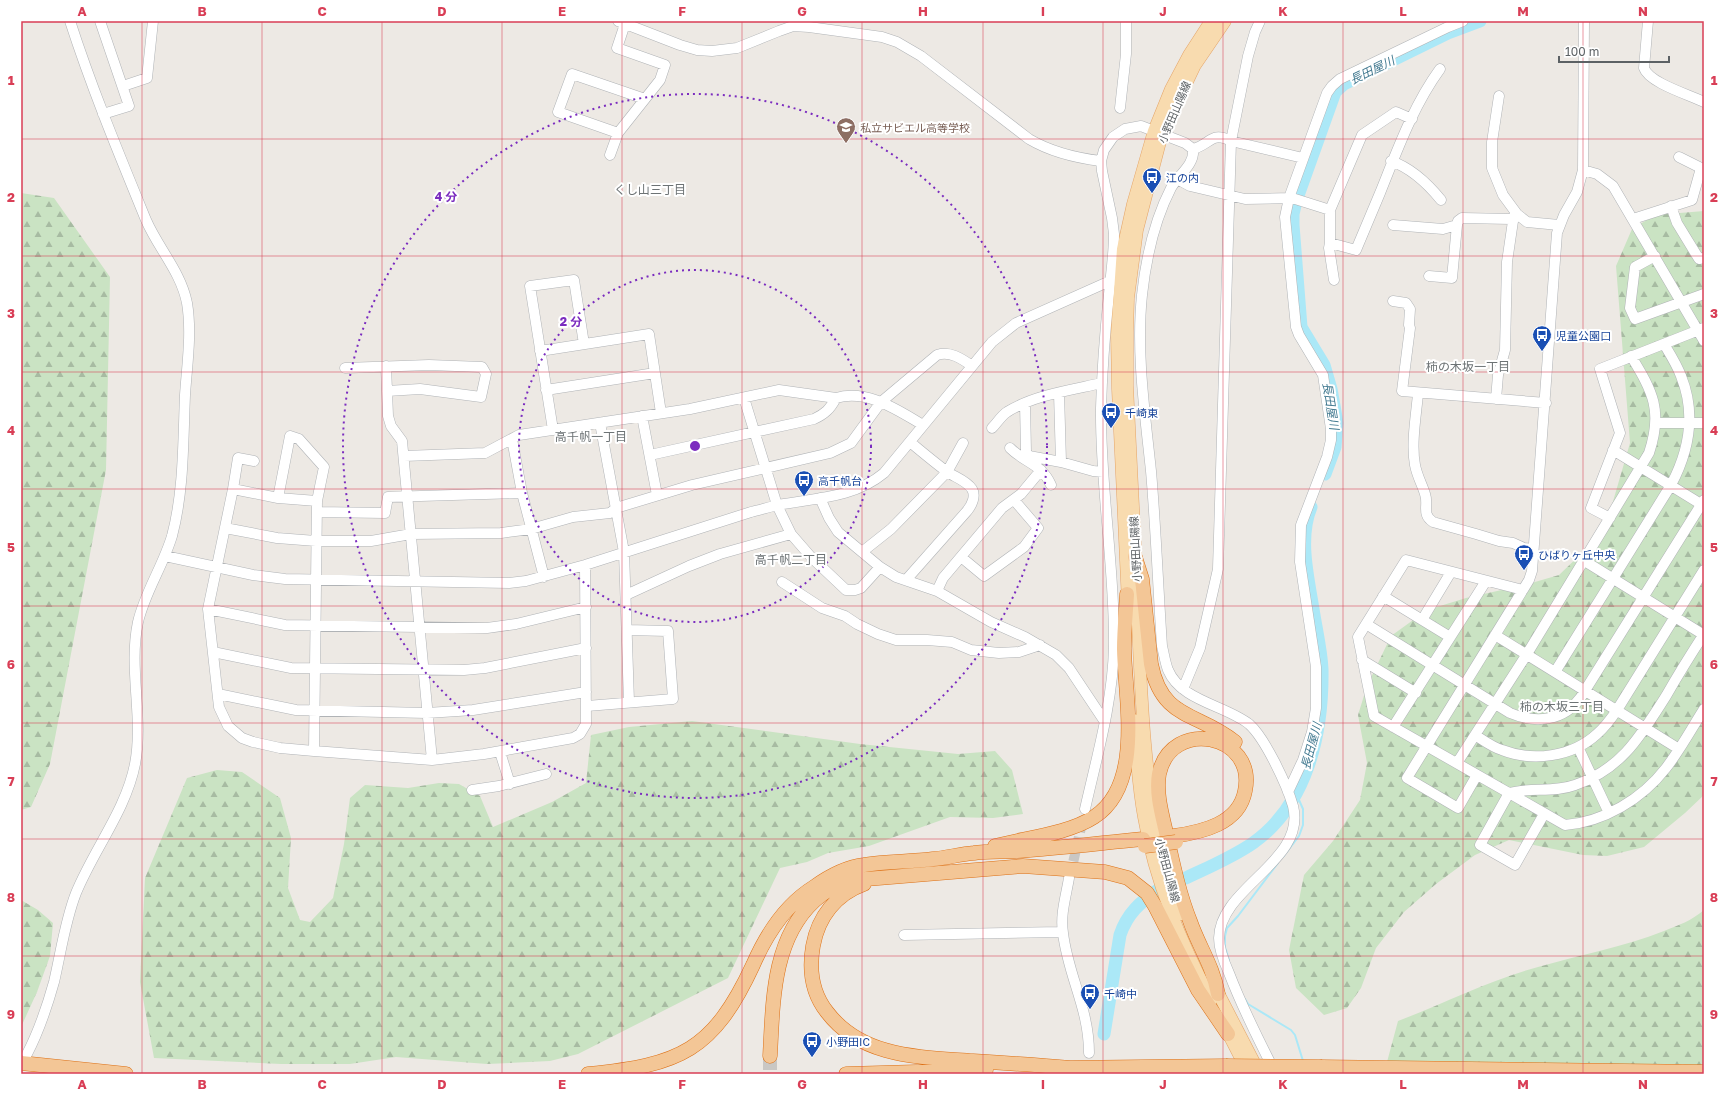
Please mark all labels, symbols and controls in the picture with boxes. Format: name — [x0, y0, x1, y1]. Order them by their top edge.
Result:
text: A — [77, 3, 87, 19]
text: B — [197, 3, 207, 19]
text: C — [317, 3, 327, 19]
text: D — [437, 3, 447, 19]
text: E — [558, 3, 566, 19]
text: F — [678, 3, 686, 19]
text: G — [797, 3, 807, 19]
text: H — [918, 3, 928, 19]
text: I — [1041, 3, 1045, 19]
text: J — [1159, 3, 1167, 19]
text: K — [1278, 3, 1288, 19]
text: L — [1399, 3, 1407, 19]
text: M — [1517, 3, 1529, 19]
text: N — [1638, 3, 1648, 19]
scale bar — [1559, 38, 1669, 64]
text: 100 m — [1565, 44, 1599, 59]
water label: 長田屋川 — [1347, 52, 1399, 87]
text: 1 — [8, 72, 15, 88]
text: 1 — [1711, 72, 1718, 88]
street label: 小野田山陽線 — [1155, 79, 1193, 145]
school or university icon: 私立サビエル高等学校 — [835, 116, 857, 144]
place label: 私立サビエル高等学校 — [860, 121, 970, 134]
bus stop icon: 江の内 — [1141, 166, 1163, 194]
place label: 江の内 — [1166, 171, 1199, 184]
district label: くし山三丁目 — [614, 182, 686, 197]
text: 2 — [7, 189, 15, 205]
text: 4 分 — [435, 189, 457, 204]
text: 2 — [1710, 189, 1718, 205]
text: 3 — [7, 305, 15, 321]
text: 3 — [1710, 305, 1718, 321]
text: 2 分 — [560, 314, 582, 329]
bus stop icon: 児童公園口 — [1531, 324, 1553, 352]
place label: 児童公園口 — [1556, 329, 1611, 342]
district label: 柿の木坂一丁目 — [1426, 359, 1510, 374]
water label: 長田屋川 — [1320, 381, 1342, 433]
bus stop icon: 千崎東 — [1100, 401, 1122, 429]
place label: 千崎東 — [1125, 406, 1158, 419]
text: 4 — [7, 422, 15, 438]
text: 4 — [1710, 422, 1718, 438]
district label: 高千帆一丁目 — [555, 429, 627, 444]
centre of rings — [688, 439, 702, 453]
bus stop icon: 高千帆台 — [793, 469, 815, 497]
place label: 高千帆台 — [818, 474, 862, 487]
street label: 小野田山陽線 — [1127, 516, 1143, 582]
text: 5 — [7, 539, 15, 555]
text: 5 — [1710, 539, 1718, 555]
bus stop icon: ひばりヶ丘中央 — [1513, 543, 1535, 571]
place label: ひばりヶ丘中央 — [1538, 548, 1616, 561]
district label: 高千帆二丁目 — [755, 552, 827, 567]
text: 6 — [7, 656, 15, 672]
text: 6 — [1710, 656, 1718, 672]
district label: 柿の木坂三丁目 — [1520, 699, 1604, 714]
water label: 長田屋川 — [1298, 719, 1325, 771]
text: 7 — [7, 773, 15, 789]
text: 7 — [1710, 773, 1718, 789]
street label: 小野田山陽線 — [1153, 836, 1183, 904]
text: 8 — [7, 889, 15, 905]
text: 8 — [1710, 889, 1718, 905]
bus stop icon: 千崎中 — [1079, 982, 1101, 1010]
place label: 千崎中 — [1104, 987, 1137, 1000]
text: 9 — [7, 1006, 15, 1022]
text: 9 — [1710, 1006, 1718, 1022]
bus stop icon: 小野田IC — [801, 1030, 823, 1058]
place label: 小野田IC — [826, 1035, 870, 1048]
text: A — [77, 1076, 87, 1092]
text: B — [197, 1076, 207, 1092]
text: C — [317, 1076, 327, 1092]
text: D — [437, 1076, 447, 1092]
text: E — [558, 1076, 566, 1092]
text: F — [678, 1076, 686, 1092]
text: G — [797, 1076, 807, 1092]
text: H — [918, 1076, 928, 1092]
text: I — [1041, 1076, 1045, 1092]
text: J — [1159, 1076, 1167, 1092]
text: K — [1278, 1076, 1288, 1092]
text: L — [1399, 1076, 1407, 1092]
text: M — [1517, 1076, 1529, 1092]
text: N — [1638, 1076, 1648, 1092]

